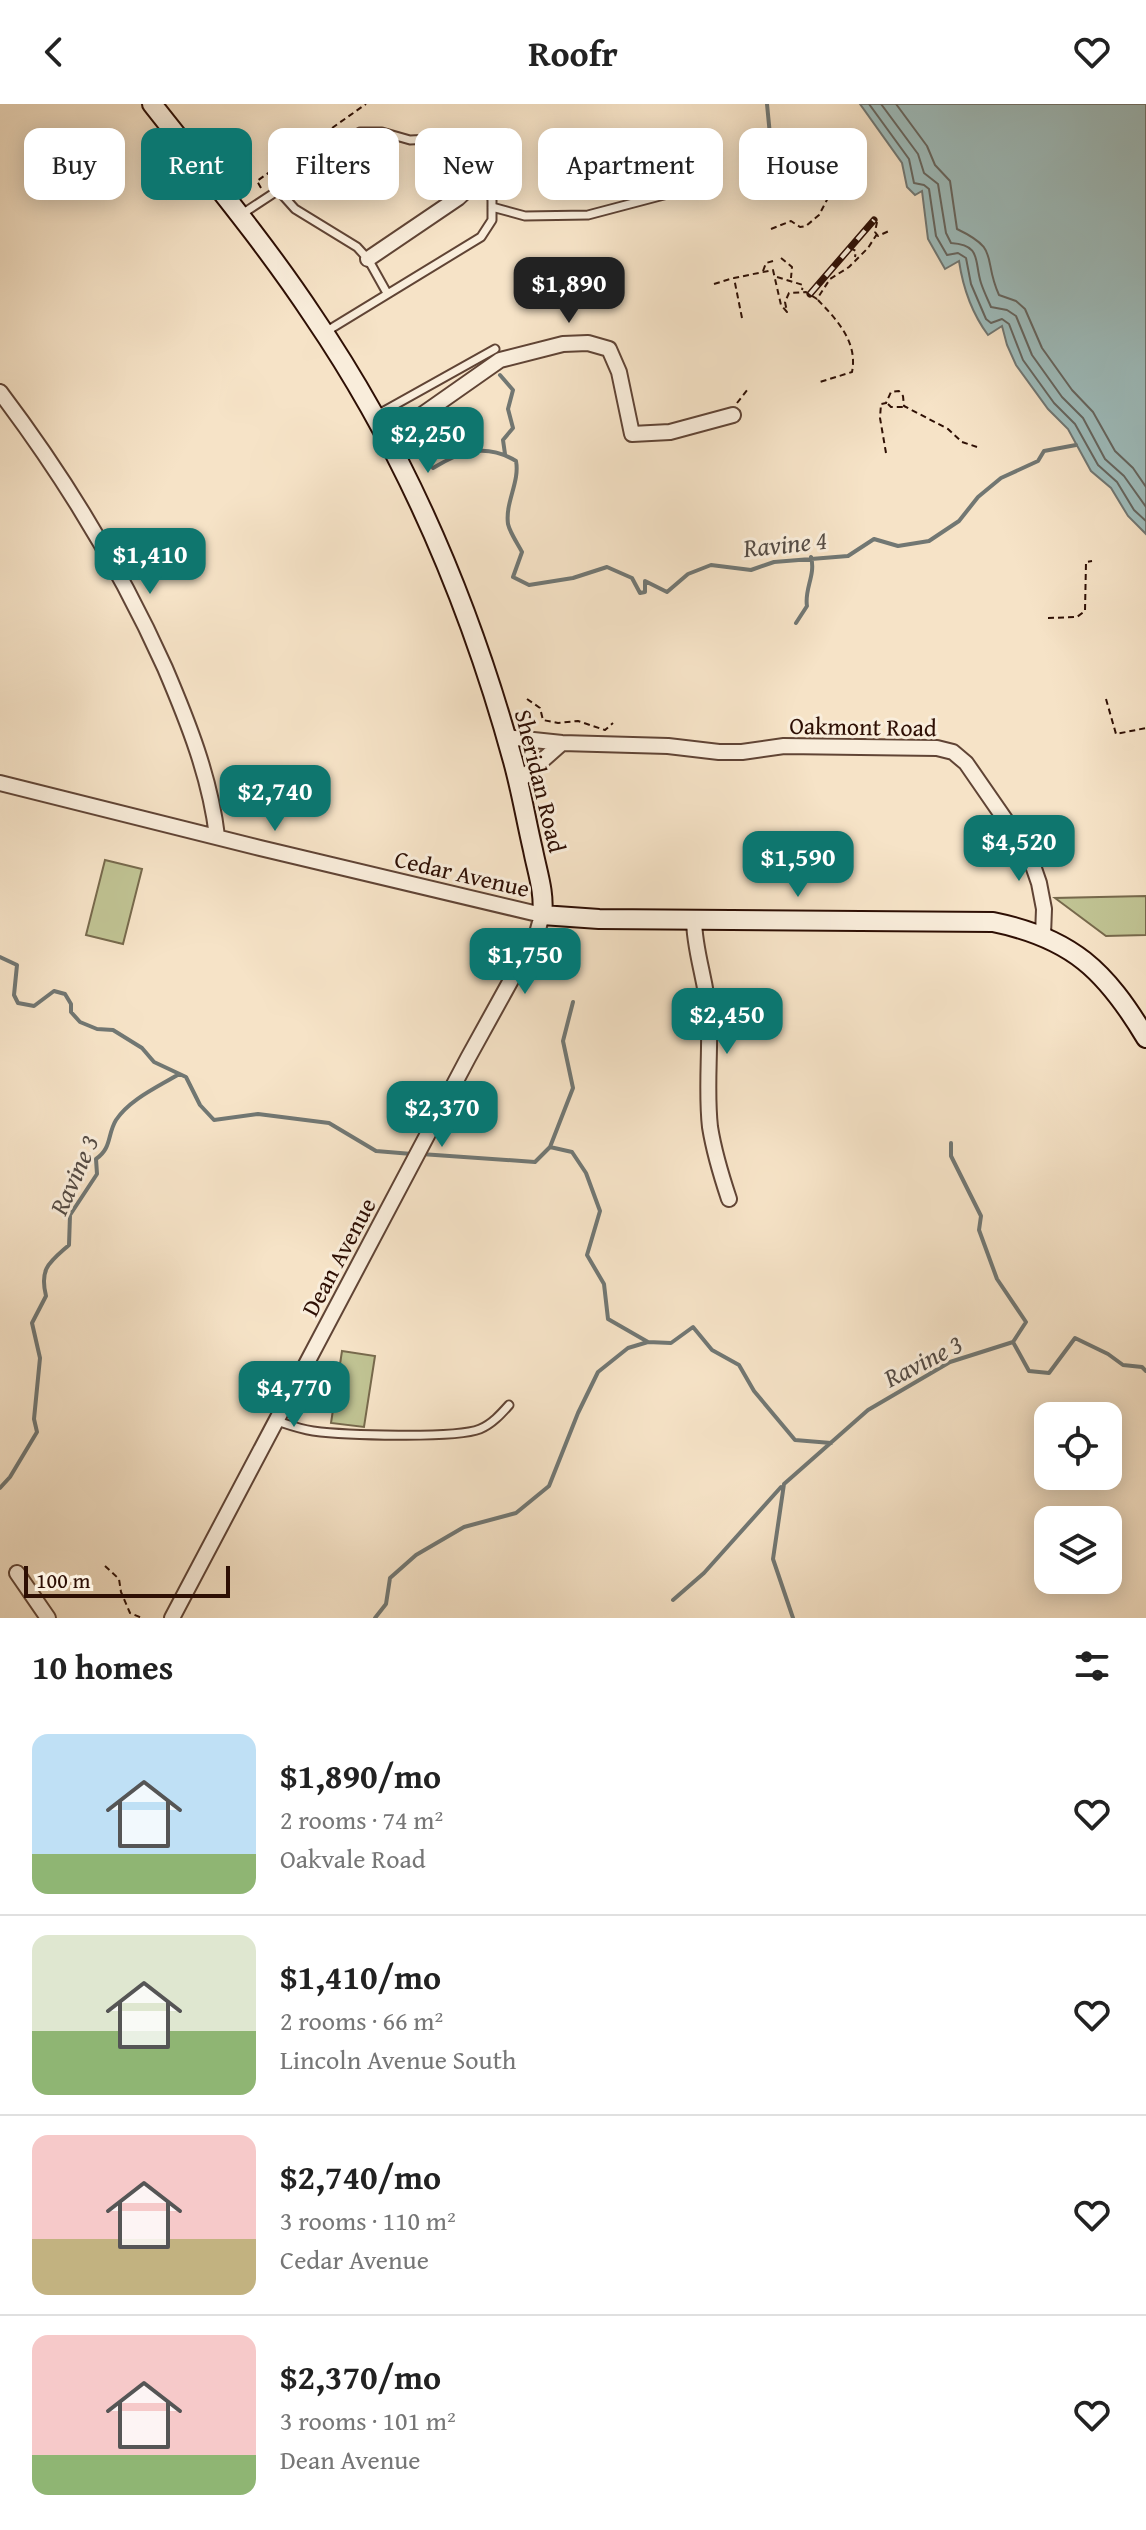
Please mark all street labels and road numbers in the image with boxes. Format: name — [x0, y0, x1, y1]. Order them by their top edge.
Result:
street label: Sheridan Road — [506, 706, 575, 856]
street label: Oakmont Road — [789, 708, 937, 745]
street label: Cedar Avenue — [391, 841, 533, 906]
street label: Dean Avenue — [293, 1191, 384, 1322]

